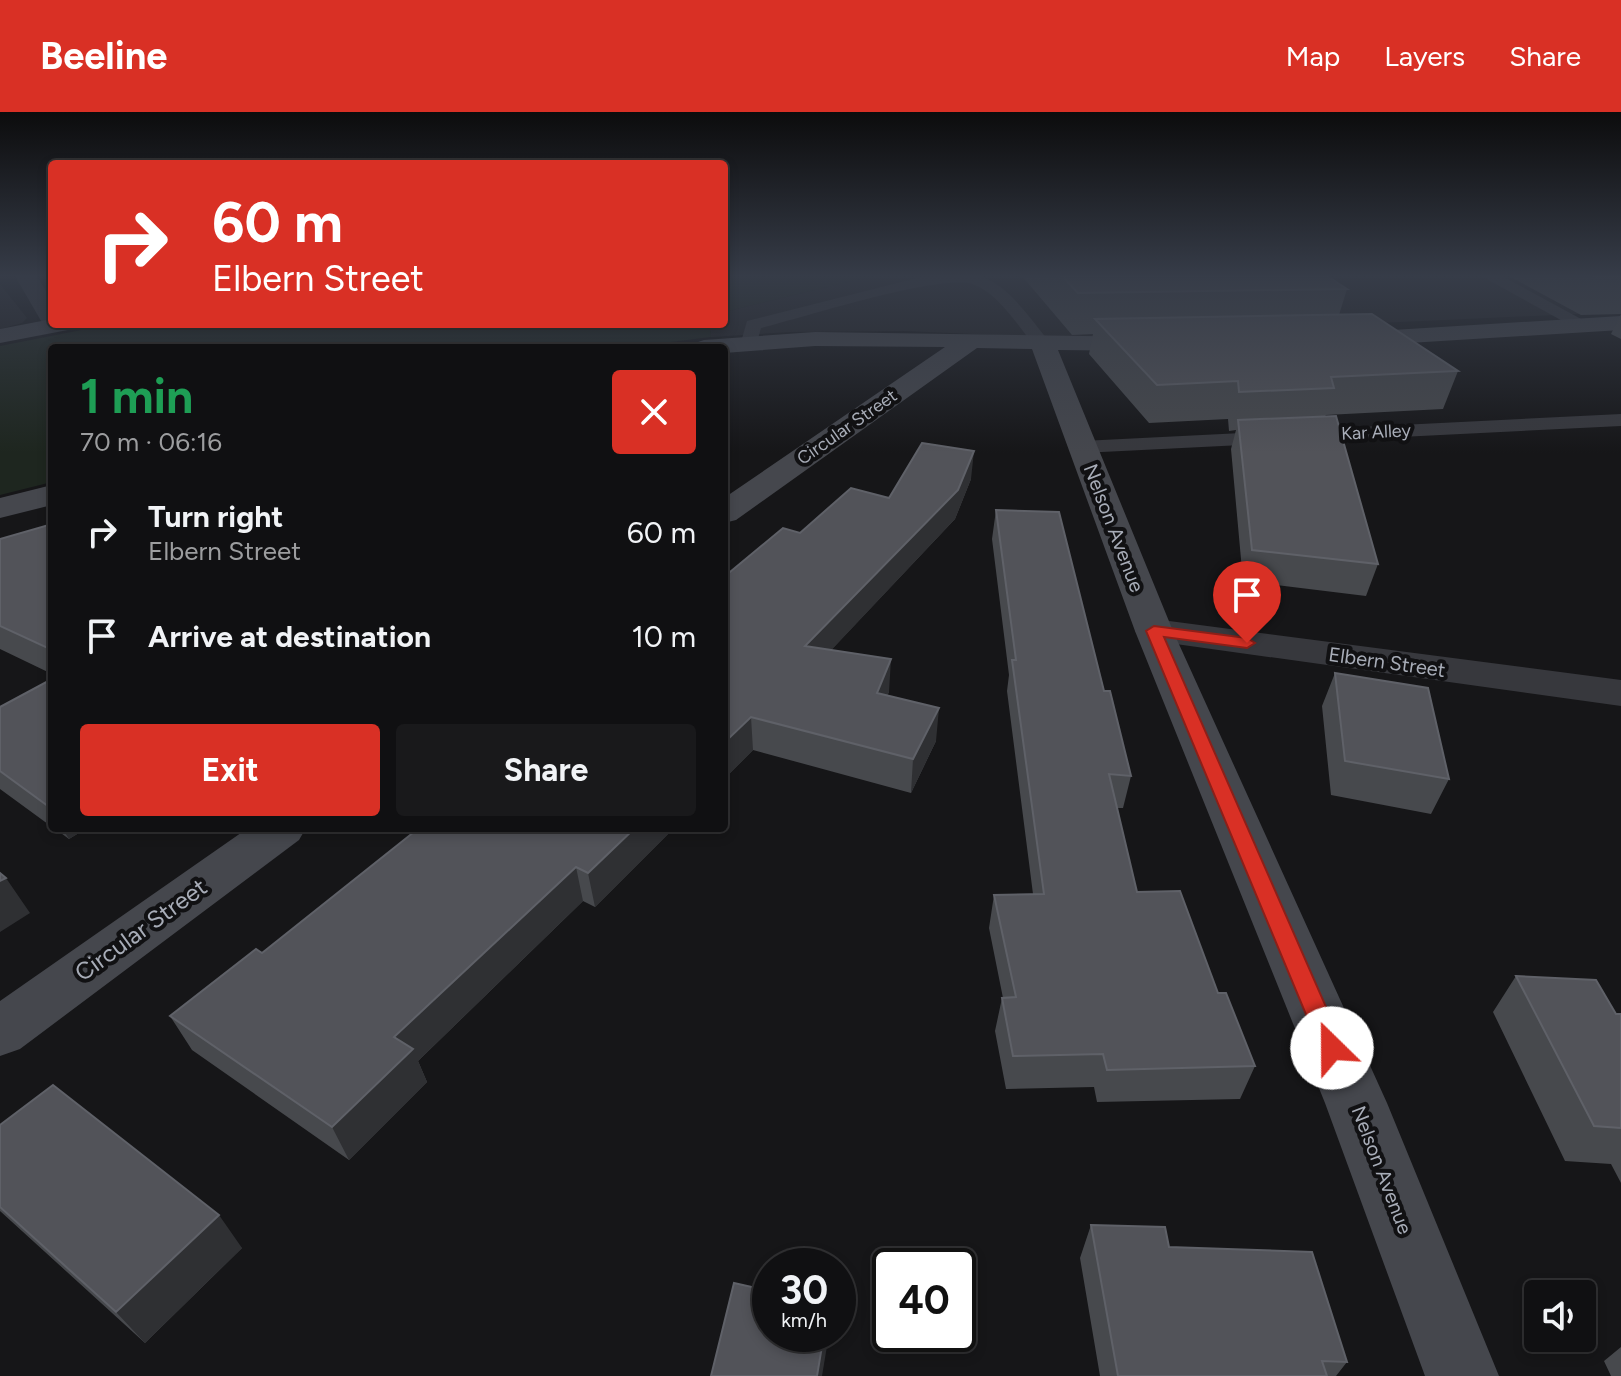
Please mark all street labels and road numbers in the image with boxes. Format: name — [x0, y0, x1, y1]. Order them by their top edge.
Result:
street label: Circular Street — [793, 384, 901, 470]
street label: Kar Alley — [1341, 419, 1412, 445]
street label: Nelson Avenue — [1079, 460, 1149, 596]
street label: Elbern Street — [1327, 642, 1447, 682]
street label: Circular Street — [69, 872, 212, 987]
street label: Nelson Avenue — [1347, 1102, 1417, 1238]

